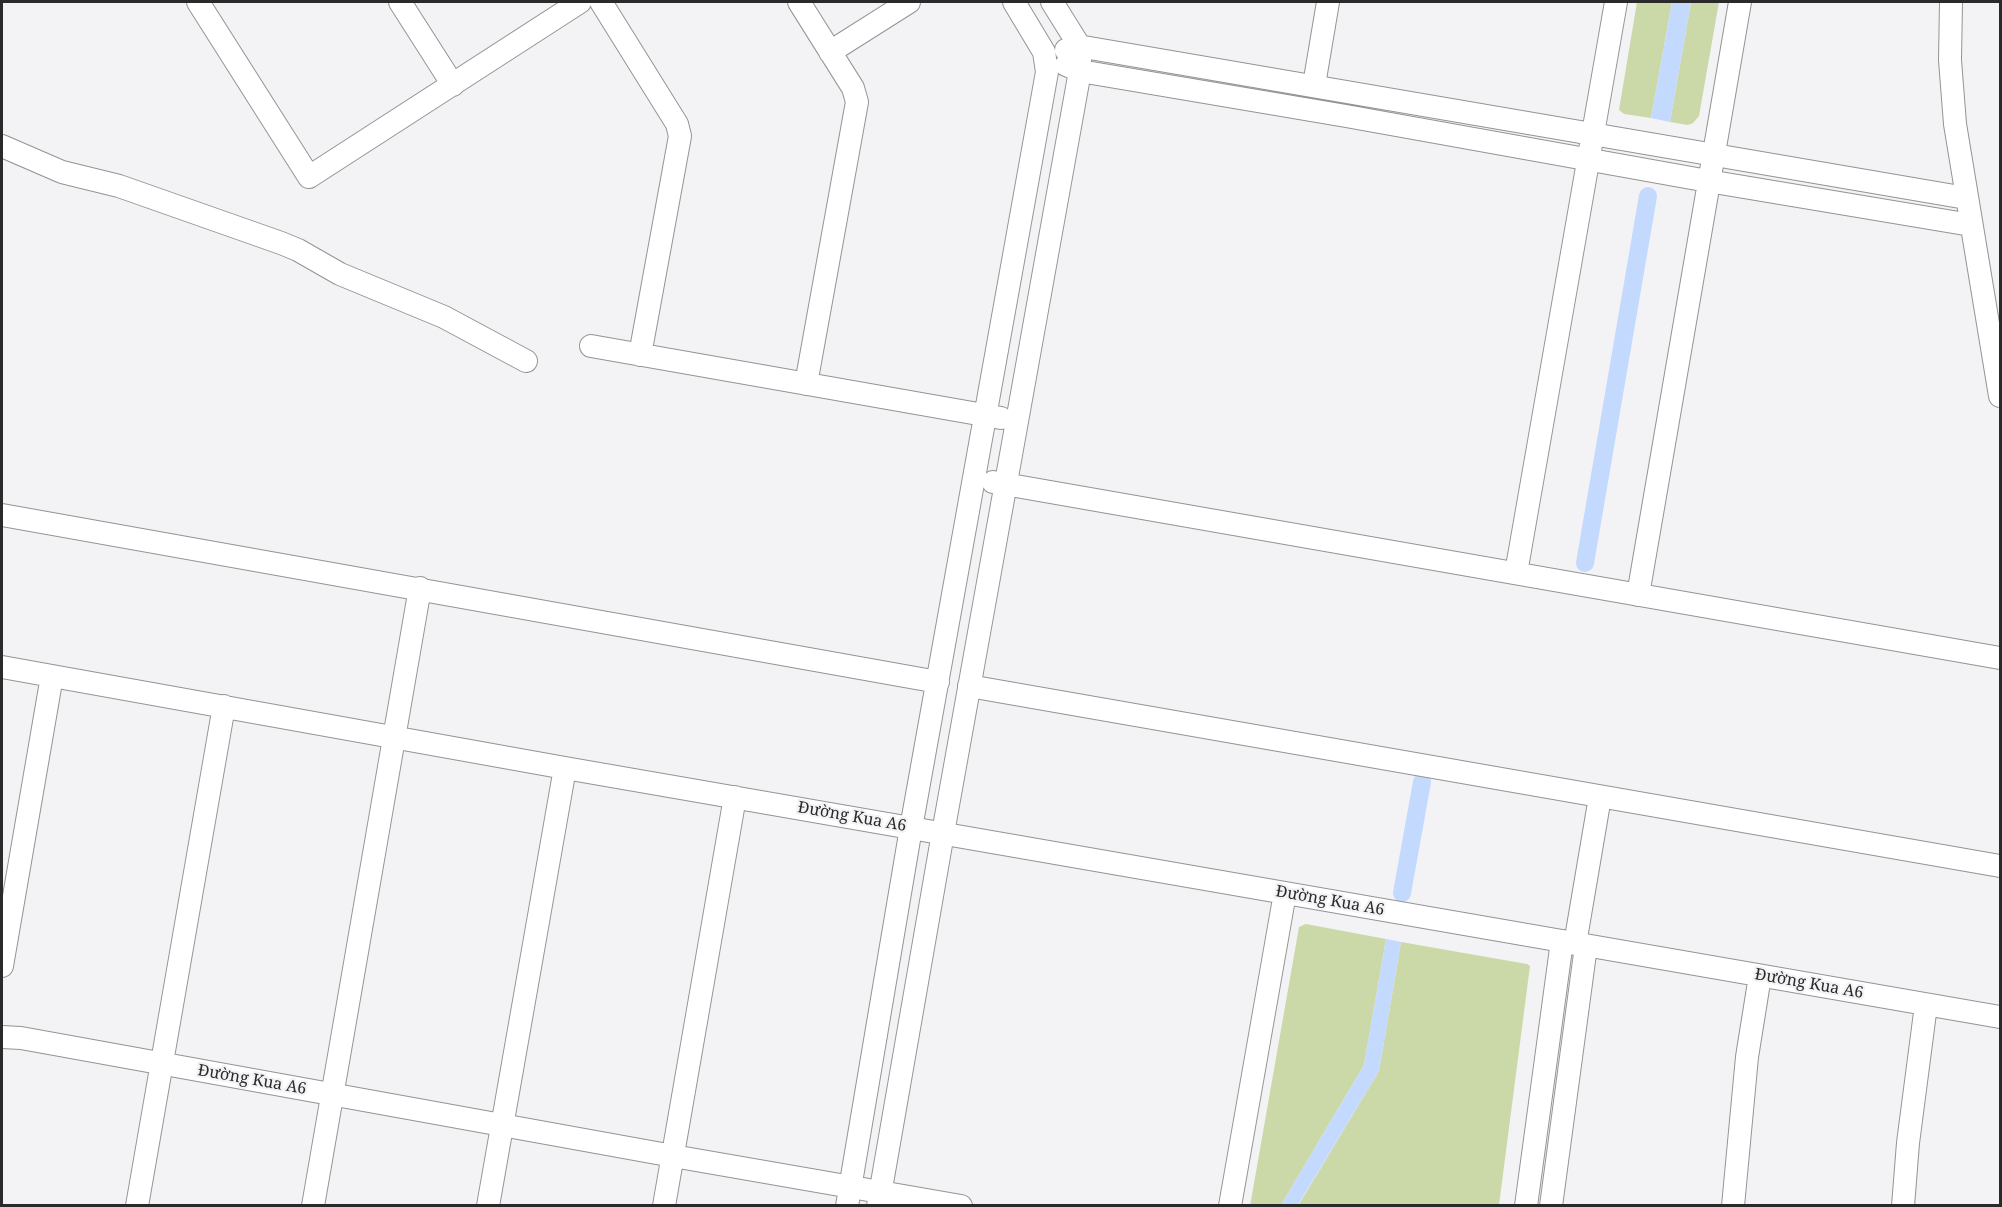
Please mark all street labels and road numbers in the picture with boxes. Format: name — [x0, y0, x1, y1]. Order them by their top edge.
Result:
street label: Đường Kua A6 — [796, 798, 908, 836]
street label: Đường Kua A6 — [1274, 882, 1386, 920]
street label: Đường Kua A6 — [1753, 965, 1865, 1003]
street label: Đường Kua A6 — [196, 1061, 308, 1099]

